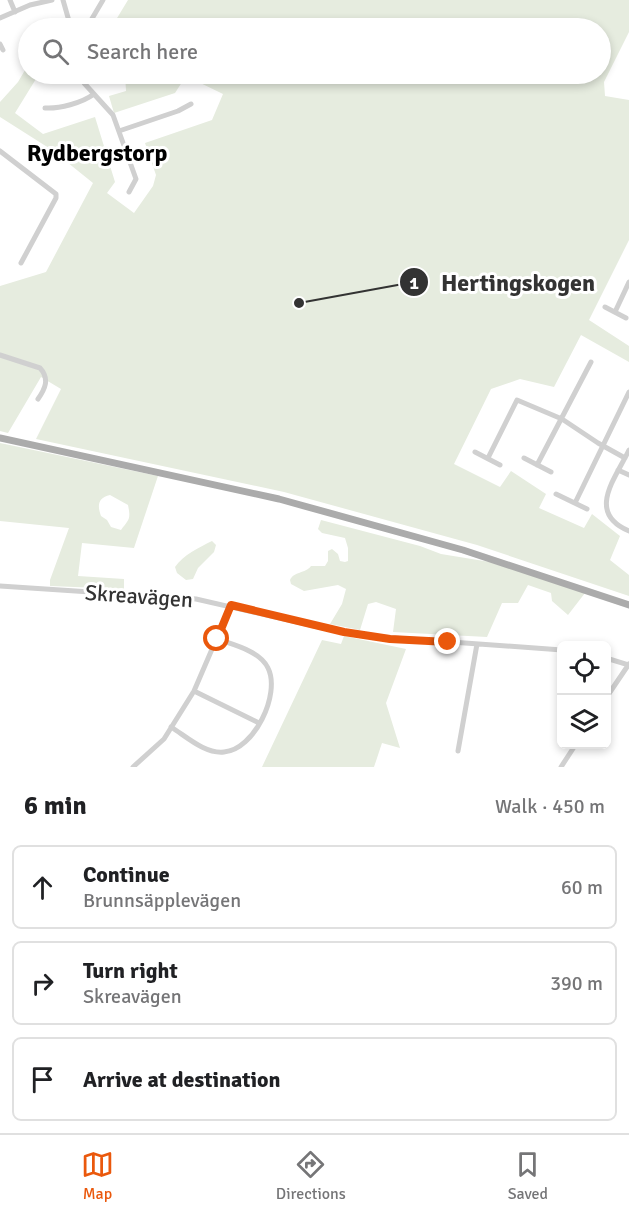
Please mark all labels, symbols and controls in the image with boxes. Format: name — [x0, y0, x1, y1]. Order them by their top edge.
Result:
search box — [18, 18, 611, 84]
icon: search — [39, 35, 72, 68]
text: Search here — [87, 38, 198, 65]
district label: Rydbergstorp — [27, 138, 167, 168]
callout: Hertingskogen — [399, 261, 608, 303]
text: Hertingskogen — [441, 268, 595, 298]
text: 1 — [409, 272, 419, 294]
street label: Skreavägen — [84, 579, 194, 613]
route start — [203, 625, 229, 651]
route end — [434, 628, 460, 654]
map controls — [557, 641, 611, 749]
button: locate — [557, 641, 611, 695]
button: layers — [557, 695, 611, 749]
text: 6 min — [24, 790, 87, 822]
text: Walk · 450 m — [495, 794, 605, 819]
text: Continue — [83, 861, 170, 888]
icon: ahead — [26, 871, 59, 904]
text: 60 m — [561, 875, 603, 900]
text: Brunnsäpplevägen — [83, 888, 241, 913]
text: Turn right — [83, 957, 178, 984]
icon: right — [26, 967, 59, 1000]
text: 390 m — [550, 971, 603, 996]
text: Skreavägen — [83, 984, 182, 1009]
icon: arrive — [26, 1063, 59, 1096]
text: Arrive at destination — [83, 1066, 280, 1093]
tab: Map — [81, 1148, 114, 1204]
tab: Directions — [276, 1148, 346, 1204]
tab: Saved — [508, 1148, 548, 1204]

